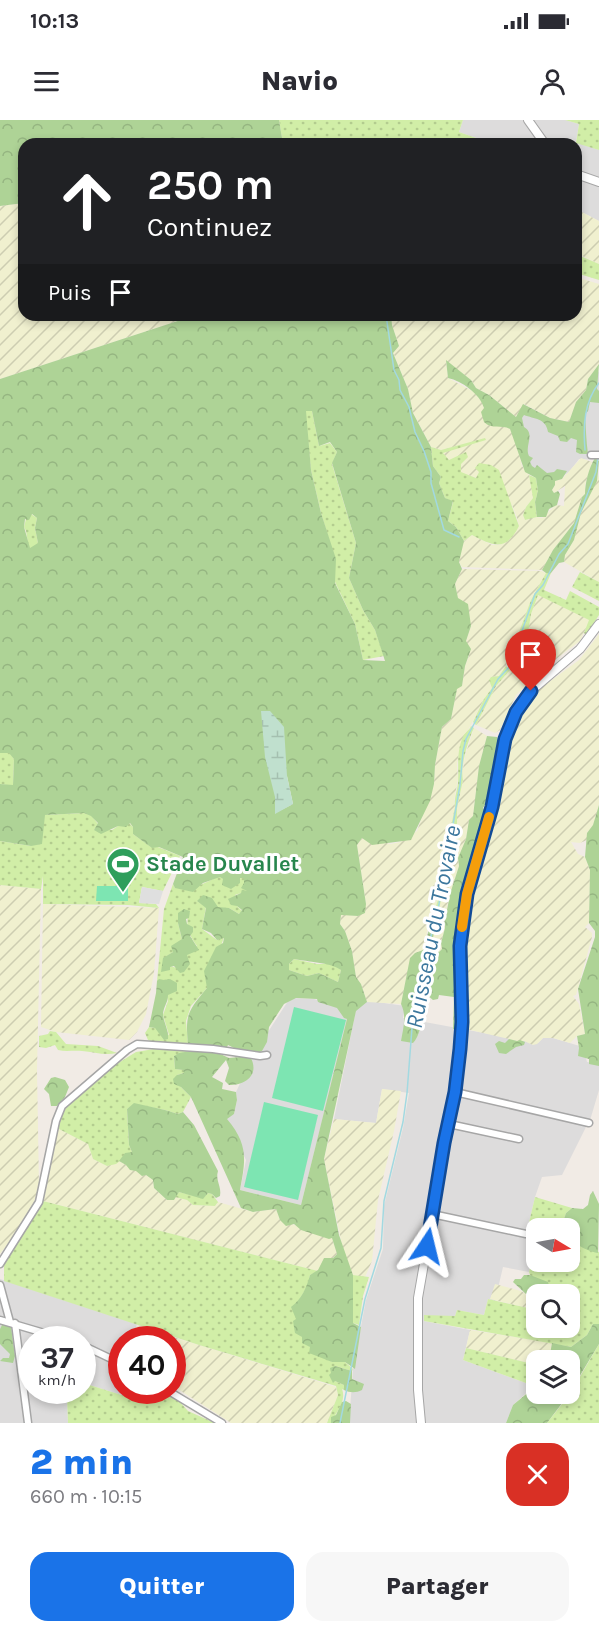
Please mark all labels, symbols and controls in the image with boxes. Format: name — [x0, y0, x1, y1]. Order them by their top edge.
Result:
text: 10:13 — [30, 8, 79, 34]
icon: menu — [30, 65, 63, 98]
text: Navio — [261, 65, 338, 97]
icon: person — [536, 65, 569, 98]
text: 250 m — [147, 160, 274, 210]
icon: ahead — [48, 162, 126, 240]
text: Continuez — [147, 211, 272, 243]
icon: arrive — [104, 276, 137, 309]
text: Puis — [48, 280, 92, 306]
pin — [505, 629, 556, 691]
icon: arrive — [514, 638, 547, 671]
water label: Ruisseau du Trovaire — [400, 823, 466, 1031]
sports icon: Stade Duvallet — [105, 846, 141, 893]
place label: Stade Duvallet — [146, 851, 300, 877]
position arrow — [395, 1214, 459, 1278]
north arrow — [526, 1218, 580, 1272]
map controls — [526, 1218, 580, 1404]
button: search — [526, 1284, 580, 1338]
speed limit sign: 40 — [108, 1326, 186, 1404]
text: 37 — [40, 1340, 74, 1376]
button: layers — [526, 1350, 580, 1404]
text: km/h — [38, 1371, 76, 1389]
text: 2 min — [30, 1441, 133, 1483]
button: close — [506, 1443, 569, 1506]
text: 660 m · 10:15 — [30, 1485, 142, 1508]
button: Quitter — [30, 1552, 294, 1621]
button: Partager — [306, 1552, 569, 1621]

